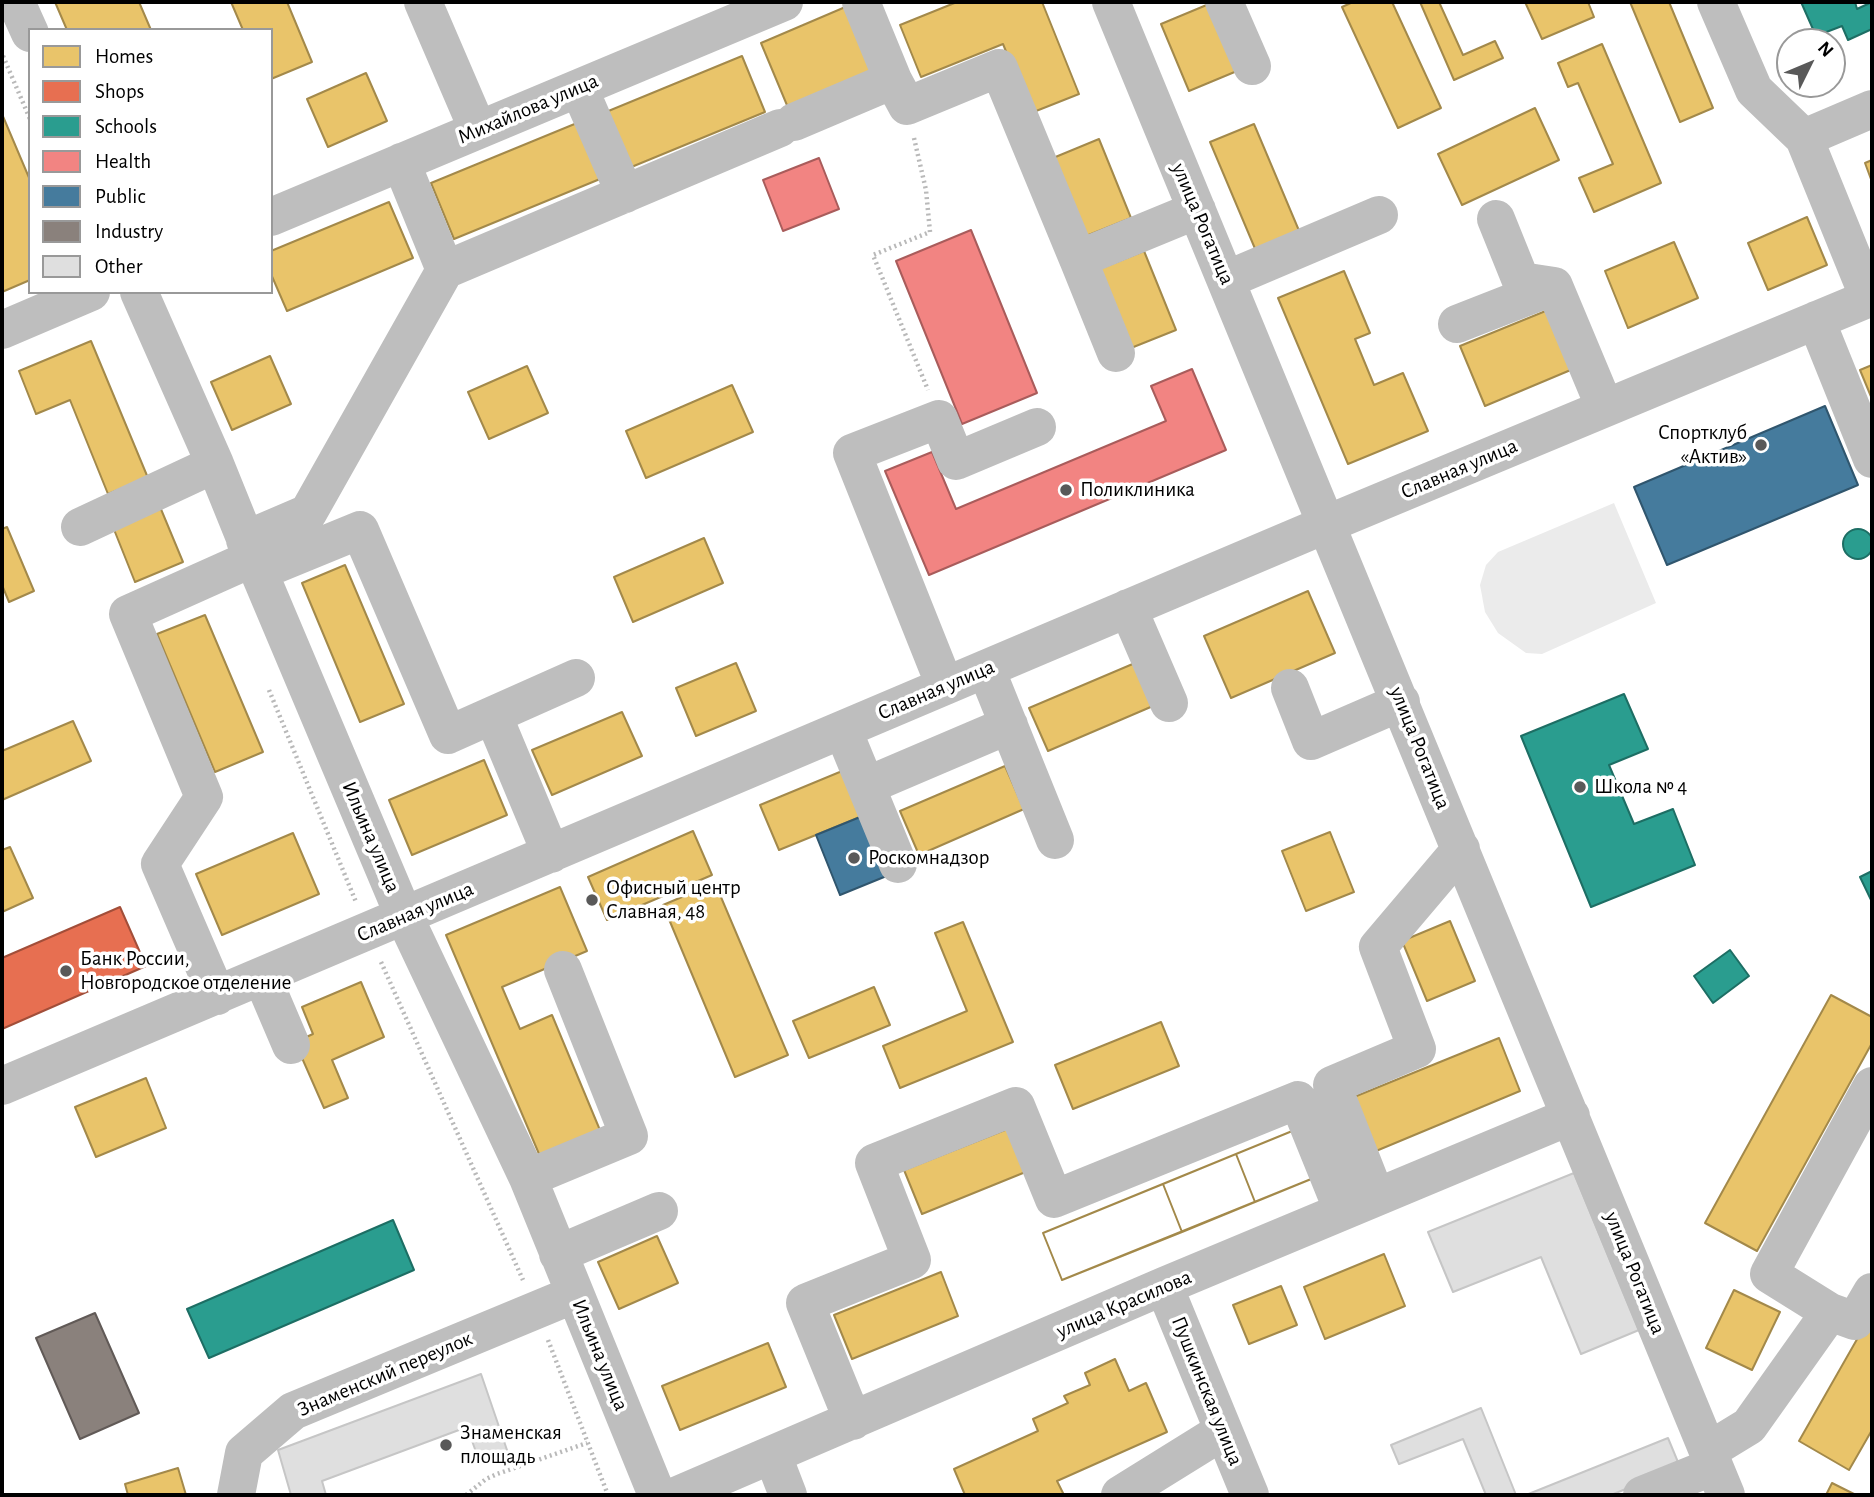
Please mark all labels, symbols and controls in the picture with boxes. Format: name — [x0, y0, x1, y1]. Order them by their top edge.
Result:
legend — [28, 28, 273, 294]
north arrow — [1776, 28, 1846, 98]
text: N — [1814, 38, 1837, 61]
text: Homes — [95, 46, 153, 67]
street label: Михайлова улица — [454, 68, 602, 150]
text: Shops — [95, 81, 144, 102]
text: Schools — [95, 116, 157, 137]
text: Health — [95, 151, 151, 172]
street label: улица Рогатица — [1166, 159, 1240, 289]
text: Public — [95, 186, 145, 207]
text: Industry — [95, 221, 163, 242]
text: Other — [95, 256, 142, 277]
place label: Спортклуб «Актив» — [1658, 420, 1747, 470]
street label: Славная улица — [1397, 433, 1521, 505]
marker: Спортклуб «Актив» — [1753, 437, 1769, 453]
place label: Поликлиника — [1080, 477, 1195, 503]
marker: Поликлиника — [1058, 482, 1074, 498]
street label: Славная улица — [874, 654, 998, 726]
street label: улица Рогатица — [1384, 683, 1456, 813]
place label: Школа № 4 — [1594, 774, 1687, 800]
street label: Ильина улица — [336, 778, 406, 896]
marker: Школа № 4 — [1572, 779, 1588, 795]
place label: Роскомнадзор — [868, 845, 989, 871]
marker: Роскомнадзор — [846, 850, 862, 866]
place label: Офисный центр Славная, 48 — [606, 875, 741, 925]
street label: Славная улица — [353, 876, 477, 948]
marker: Офисный центр Славная, 48 — [584, 892, 600, 908]
place label: Банк России, Новгородское отделение — [80, 946, 291, 996]
marker: Банк России, Новгородское отделение — [58, 963, 74, 979]
street label: улица Рогатица — [1599, 1208, 1671, 1338]
street label: улица Красилова — [1053, 1264, 1195, 1344]
street label: Ильина улица — [566, 1295, 634, 1415]
street label: Пушкинская улица — [1166, 1313, 1248, 1469]
street label: Знаменский переулок — [294, 1326, 476, 1422]
place label: Знаменская площадь — [460, 1420, 562, 1470]
marker: Знаменская площадь — [438, 1437, 454, 1453]

